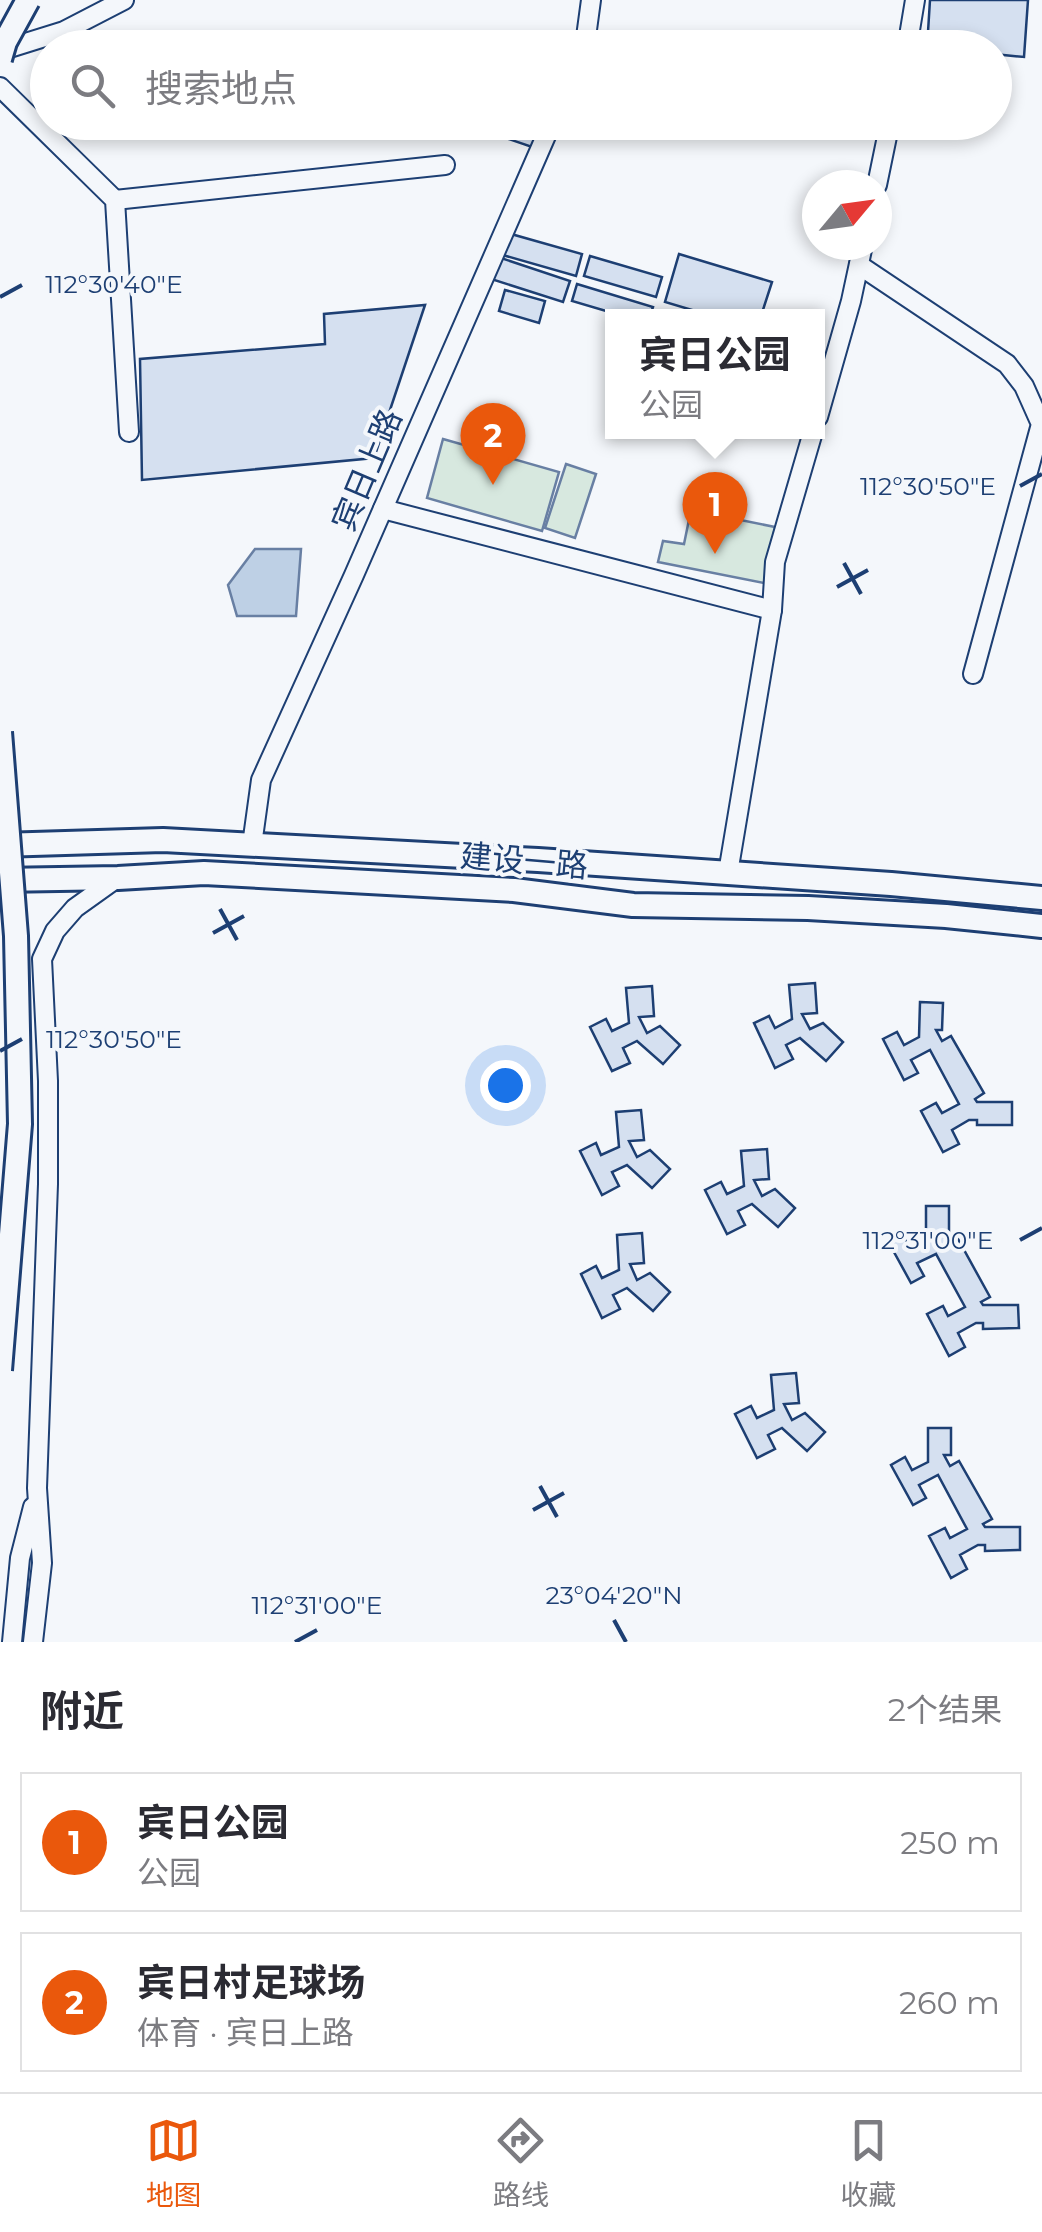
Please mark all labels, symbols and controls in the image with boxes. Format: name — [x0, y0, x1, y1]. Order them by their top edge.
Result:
search box — [30, 30, 1012, 140]
icon: search — [65, 58, 120, 113]
text: 搜索地点 — [145, 65, 297, 112]
north arrow — [802, 170, 892, 260]
text: 112°30'40"E — [45, 269, 183, 299]
popup — [605, 309, 825, 439]
text: 宾日公园 — [639, 331, 791, 378]
text: 公园 — [639, 385, 703, 424]
pin: 2 — [460, 402, 526, 485]
street label: 宾日上路 — [324, 403, 409, 536]
text: 112°30'50"E — [860, 471, 996, 501]
pin: 1 — [682, 472, 748, 554]
street label: 建设一路 — [459, 835, 590, 886]
text: 112°30'50"E — [46, 1024, 182, 1054]
your location — [480, 1060, 531, 1111]
text: 112°31'00"E — [863, 1225, 993, 1255]
text: 23°04'20"N — [546, 1580, 683, 1610]
text: 112°31'00"E — [252, 1590, 382, 1620]
text: 附近 — [40, 1685, 124, 1737]
text: 2个结果 — [888, 1690, 1002, 1729]
text: 宾日公园 — [137, 1799, 289, 1846]
text: 1 — [68, 1823, 81, 1862]
text: 250 m — [900, 1823, 1000, 1862]
text: 公园 — [137, 1853, 201, 1892]
text: 宾日村足球场 — [137, 1959, 365, 2006]
text: 2 — [65, 1983, 84, 2022]
text: 260 m — [899, 1983, 1000, 2022]
text: 体育 · 宾日上路 — [137, 2013, 354, 2052]
tab: 地图 — [146, 2113, 202, 2213]
tab: 路线 — [493, 2113, 549, 2213]
tab: 收藏 — [840, 2113, 896, 2213]

